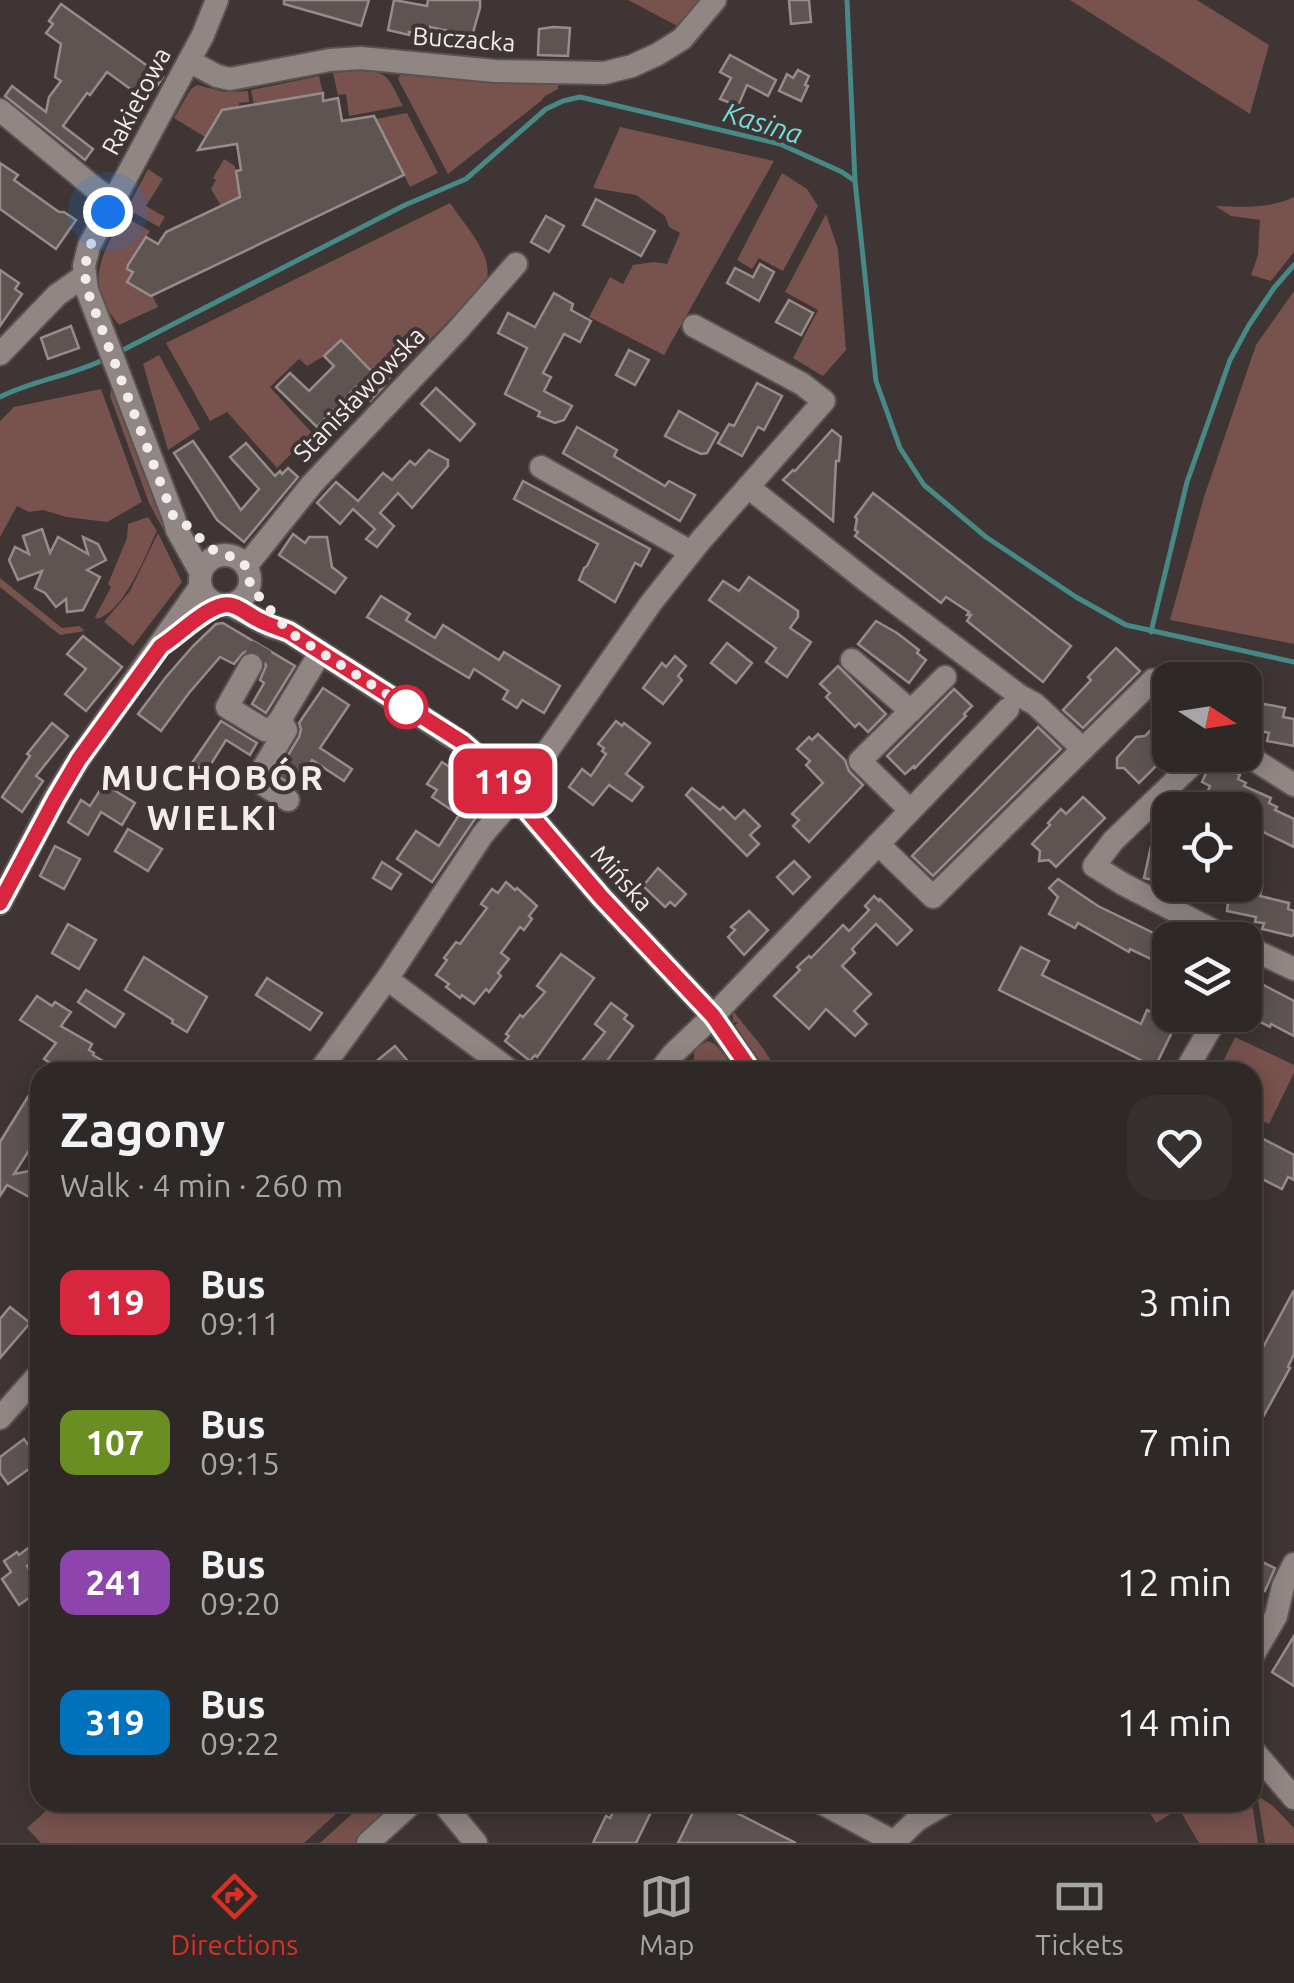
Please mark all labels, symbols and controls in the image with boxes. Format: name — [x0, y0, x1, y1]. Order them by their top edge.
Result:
street label: Buczacka — [412, 21, 516, 57]
street label: Rakietowa — [96, 43, 176, 159]
water label: Kasina — [720, 96, 806, 149]
your location — [83, 187, 133, 237]
street label: Stanisławowska — [288, 321, 430, 467]
north arrow — [1152, 662, 1262, 772]
map controls — [1152, 662, 1262, 1032]
unlabelled marker — [385, 686, 427, 728]
line badge: 119 — [446, 748, 560, 814]
district label: MUCHOBÓR WIELKI — [101, 756, 325, 837]
text: 119 — [473, 761, 533, 801]
button: locate — [1152, 792, 1262, 902]
street label: Mińska — [585, 840, 659, 916]
button: layers — [1152, 922, 1262, 1032]
button: heart — [1127, 1095, 1232, 1200]
text: Zagony — [60, 1102, 225, 1156]
text: Walk · 4 min · 260 m — [60, 1167, 343, 1203]
text: Bus — [200, 1263, 265, 1305]
text: 3 min — [1138, 1281, 1232, 1323]
text: 119 — [85, 1282, 145, 1322]
text: 09:11 — [200, 1305, 280, 1341]
text: Bus — [200, 1403, 265, 1445]
text: 7 min — [1138, 1421, 1232, 1463]
text: 107 — [85, 1422, 145, 1462]
text: 09:15 — [200, 1445, 280, 1481]
text: Bus — [200, 1543, 265, 1585]
text: 12 min — [1117, 1561, 1232, 1603]
text: 241 — [85, 1562, 145, 1602]
text: 09:20 — [200, 1585, 280, 1621]
text: Bus — [200, 1683, 265, 1725]
text: 14 min — [1117, 1701, 1232, 1743]
text: 319 — [85, 1702, 145, 1742]
text: 09:22 — [200, 1725, 280, 1761]
tab: Directions — [170, 1869, 298, 1960]
tab: Map — [639, 1869, 694, 1960]
tab: Tickets — [1035, 1869, 1124, 1960]

